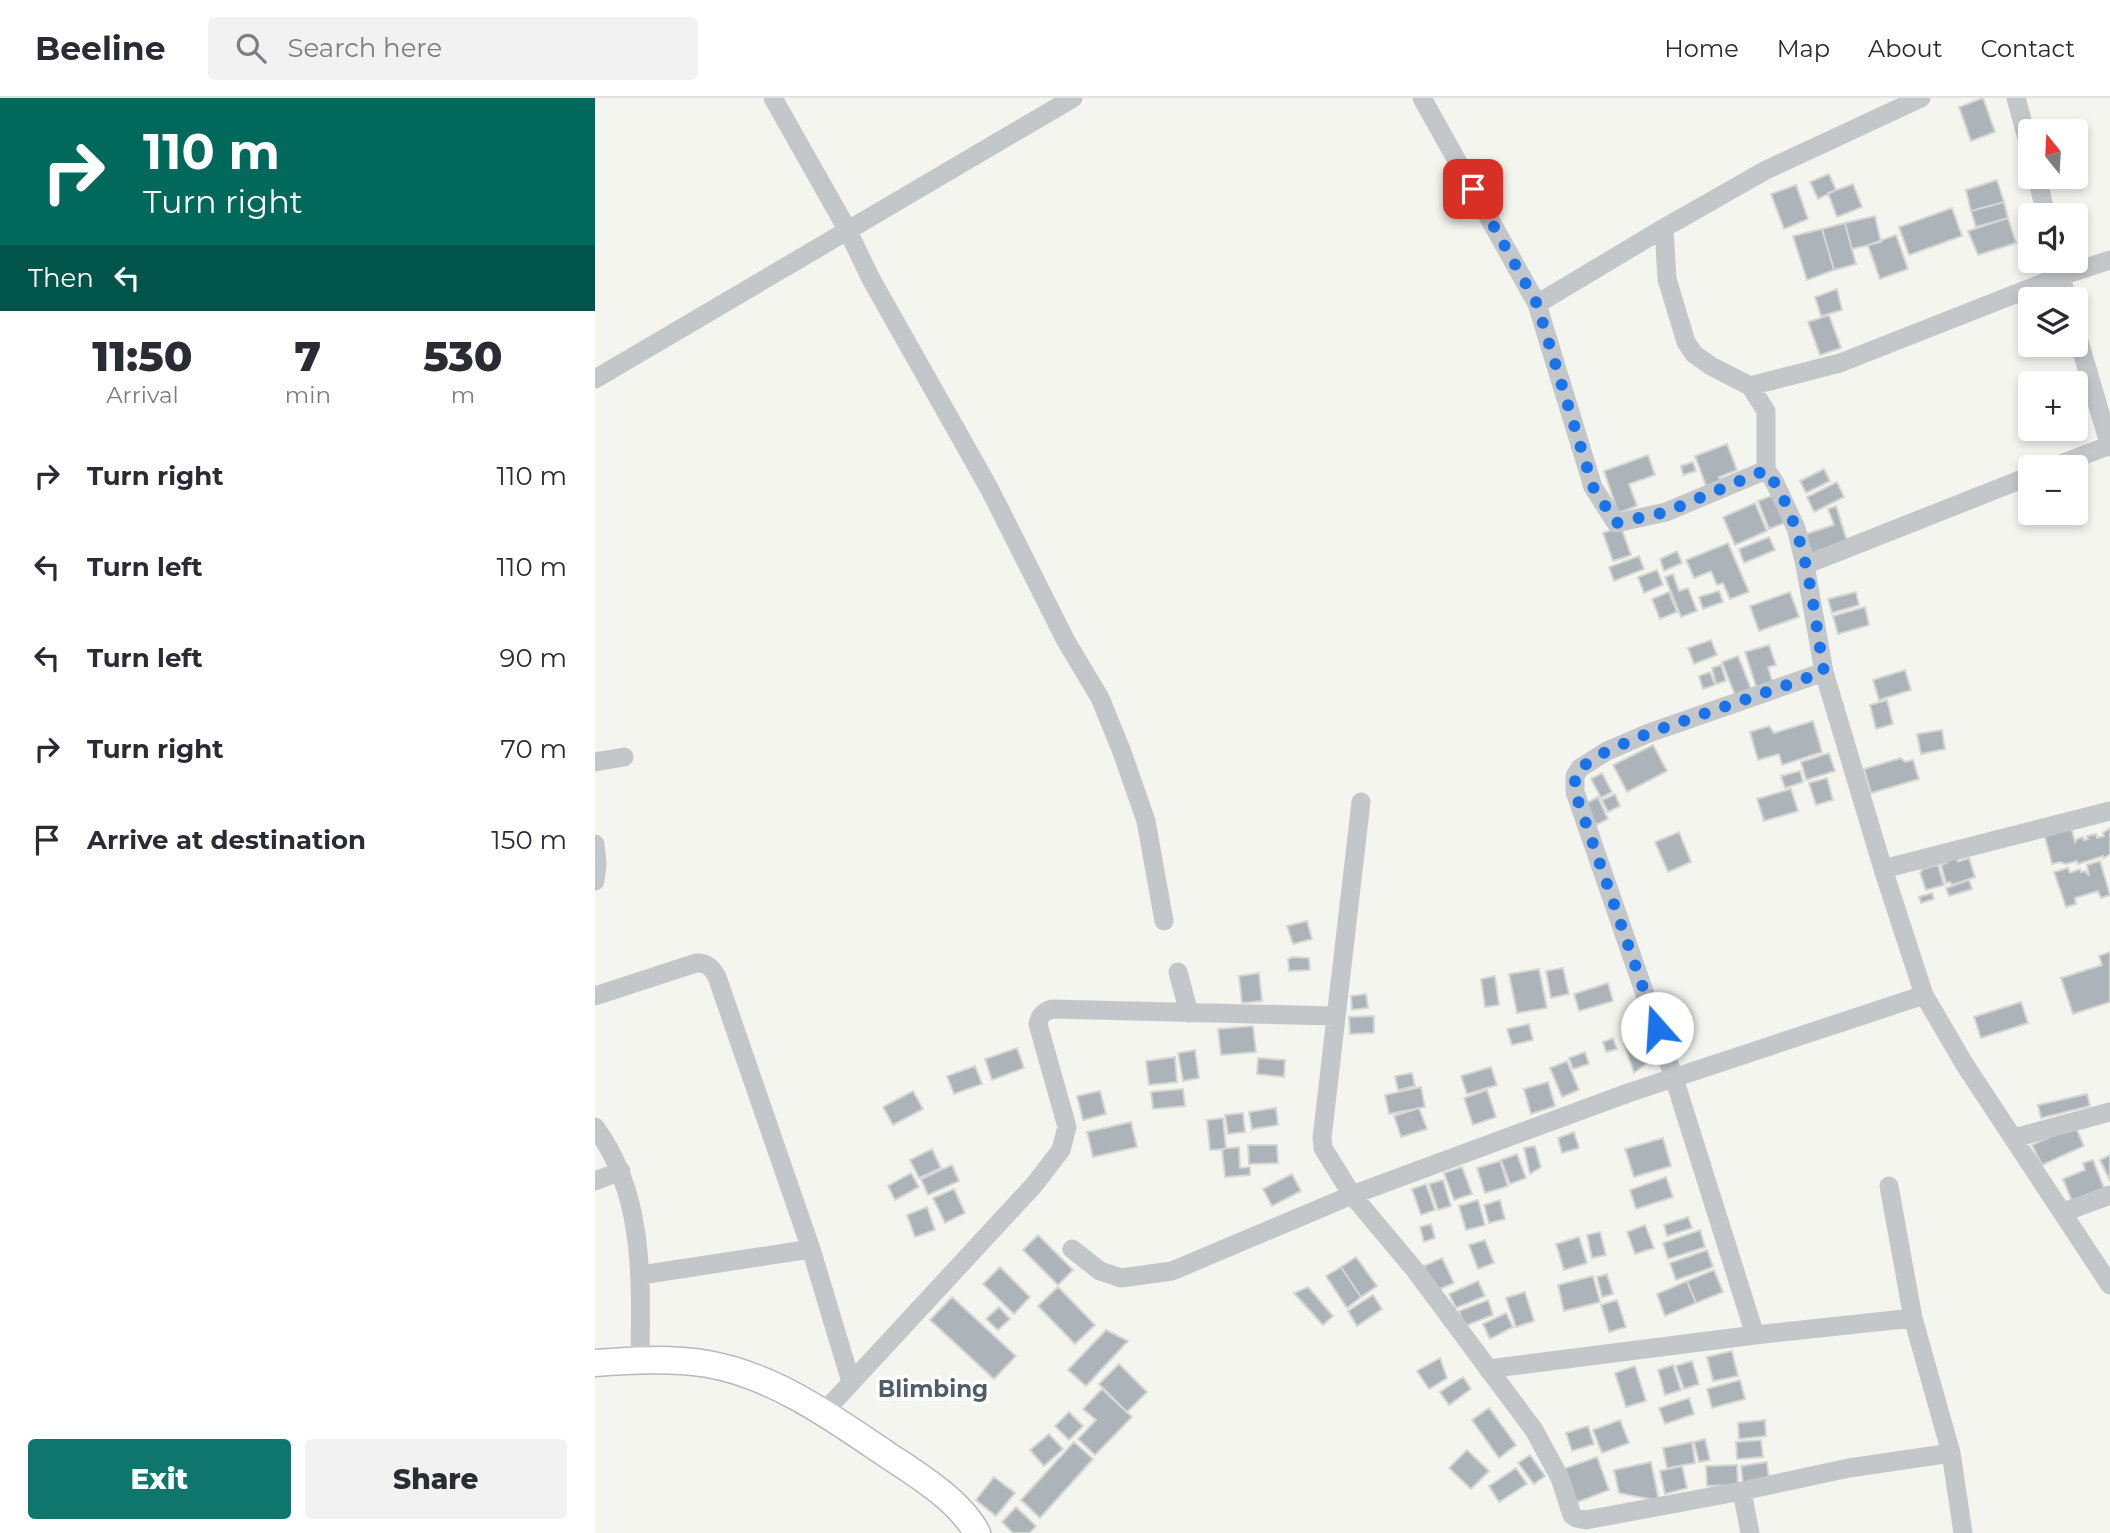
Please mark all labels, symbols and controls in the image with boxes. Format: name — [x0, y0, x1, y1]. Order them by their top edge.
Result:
search box — [208, 17, 698, 80]
text: Beeline — [35, 28, 166, 68]
icon: search — [232, 29, 270, 67]
text: Search here — [288, 32, 442, 64]
text: Home — [1664, 34, 1739, 63]
text: Map — [1777, 34, 1830, 63]
text: About — [1868, 34, 1942, 63]
text: Contact — [1980, 34, 2075, 63]
north arrow — [2018, 119, 2088, 189]
map controls — [2018, 119, 2088, 525]
text: 110 m — [143, 122, 280, 181]
icon: right — [28, 126, 119, 217]
pin — [1443, 159, 1503, 219]
icon: arrive — [1454, 170, 1492, 208]
text: Turn right — [143, 182, 303, 221]
button: sound — [2018, 203, 2088, 273]
icon: left — [108, 259, 146, 297]
text: Then — [28, 262, 94, 294]
button: layers — [2018, 287, 2088, 357]
text: 11:50 — [92, 330, 192, 382]
text: 7 — [295, 330, 321, 382]
text: 530 — [423, 330, 503, 382]
button: + — [2018, 371, 2088, 441]
text: Arrival — [106, 381, 179, 409]
text: min — [285, 381, 331, 409]
text: m — [451, 381, 475, 409]
button: − — [2018, 455, 2088, 525]
icon: right — [28, 457, 66, 495]
text: Turn right — [87, 460, 223, 492]
text: 110 m — [497, 460, 567, 492]
icon: left — [28, 548, 66, 586]
text: Turn left — [87, 551, 203, 583]
text: 110 m — [497, 551, 567, 583]
icon: left — [28, 639, 66, 677]
text: Turn left — [87, 642, 203, 674]
text: 90 m — [500, 642, 567, 674]
icon: right — [28, 730, 66, 768]
text: Turn right — [87, 733, 223, 765]
text: 70 m — [501, 733, 567, 765]
icon: arrive — [28, 821, 66, 859]
text: Arrive at destination — [87, 824, 366, 856]
text: 150 m — [491, 824, 567, 856]
position arrow — [1620, 991, 1694, 1065]
district label: Blimbing — [878, 1375, 988, 1403]
button: Exit — [28, 1439, 291, 1519]
button: Share — [305, 1439, 567, 1519]

